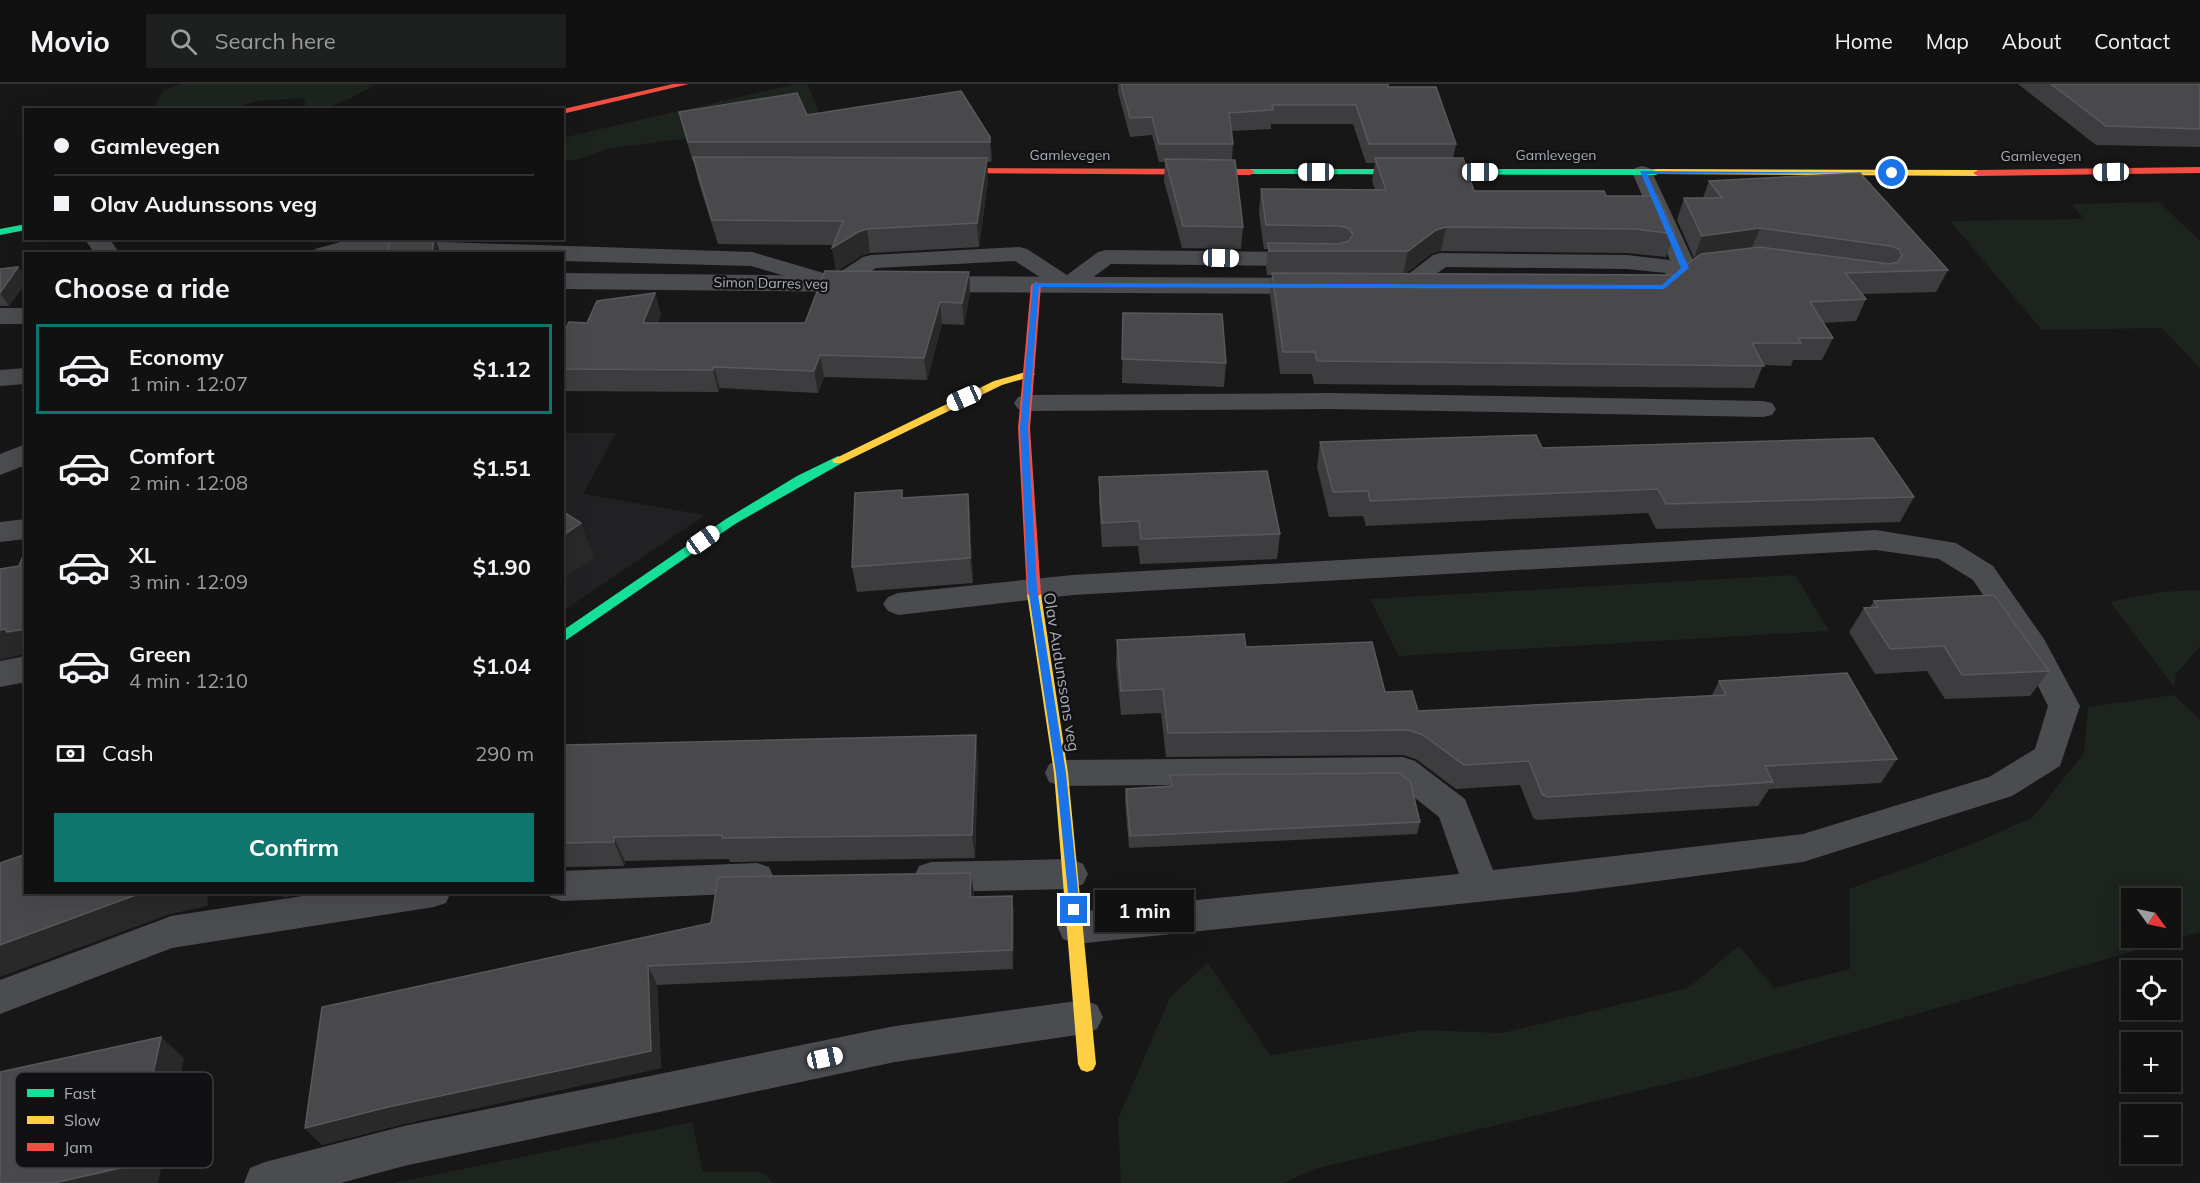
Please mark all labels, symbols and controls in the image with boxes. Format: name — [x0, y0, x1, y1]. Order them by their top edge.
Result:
search box — [146, 14, 566, 68]
text: Movio — [30, 24, 110, 59]
icon: search — [167, 25, 200, 58]
text: Search here — [215, 27, 336, 55]
text: Home — [1835, 28, 1893, 54]
text: Map — [1926, 28, 1969, 54]
text: About — [2002, 28, 2061, 54]
text: Contact — [2094, 28, 2170, 54]
text: Gamlevegen — [90, 132, 220, 160]
street label: Gamlevegen — [1030, 146, 1111, 164]
street label: Gamlevegen — [1516, 146, 1597, 164]
street label: Gamlevegen — [2001, 147, 2082, 165]
route start — [1878, 159, 1905, 186]
car — [1298, 163, 1334, 181]
car — [1462, 163, 1498, 181]
car — [2093, 163, 2129, 181]
text: Olav Audunssons veg — [90, 190, 317, 218]
car — [1203, 249, 1239, 267]
text: Choose a ride — [54, 271, 230, 305]
street label: Simon Darres veg — [713, 273, 829, 293]
icon: car — [57, 342, 111, 396]
text: Economy — [129, 343, 224, 371]
text: $1.12 — [473, 355, 531, 383]
text: 1 min · 12:07 — [129, 371, 248, 396]
car — [944, 382, 984, 414]
icon: car — [57, 441, 111, 495]
text: Comfort — [129, 442, 215, 470]
text: $1.51 — [473, 454, 531, 482]
text: 2 min · 12:08 — [129, 470, 248, 495]
car — [683, 522, 723, 558]
icon: car — [57, 540, 111, 594]
text: XL — [129, 541, 156, 569]
text: $1.90 — [473, 553, 531, 581]
text: 3 min · 12:09 — [129, 569, 248, 594]
street label: Olav Audunssons veg — [1040, 591, 1084, 753]
icon: car — [57, 639, 111, 693]
text: Green — [129, 640, 191, 668]
text: $1.04 — [473, 652, 531, 680]
text: 4 min · 12:10 — [129, 668, 248, 693]
icon: cash — [54, 737, 87, 770]
text: Cash — [102, 739, 154, 767]
text: 290 m — [475, 741, 534, 766]
button: Confirm — [54, 813, 534, 882]
north arrow — [2121, 888, 2181, 948]
map controls — [2121, 888, 2181, 1164]
callout: 1 min — [1095, 889, 1194, 931]
route end — [1060, 896, 1087, 923]
text: 1 min — [1118, 898, 1171, 923]
button: locate — [2121, 960, 2181, 1020]
button: + — [2121, 1032, 2181, 1092]
car — [806, 1045, 844, 1071]
legend — [15, 1072, 213, 1168]
text: Fast — [64, 1083, 96, 1103]
button: − — [2121, 1104, 2181, 1164]
text: Slow — [64, 1110, 101, 1130]
text: Jam — [64, 1137, 93, 1157]

